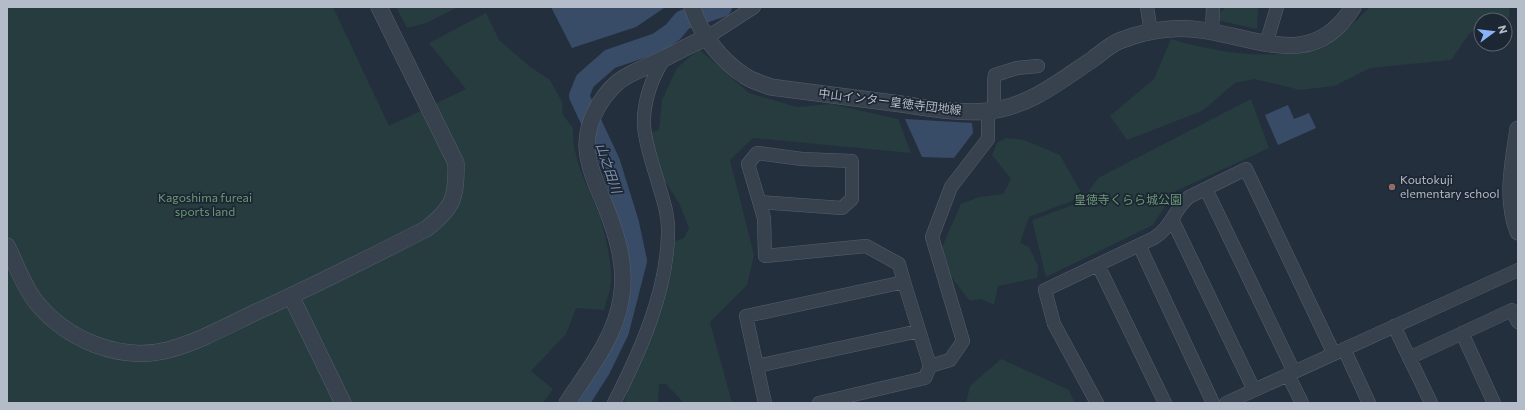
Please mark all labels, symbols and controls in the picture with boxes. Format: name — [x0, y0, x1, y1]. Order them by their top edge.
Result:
north arrow — [1473, 12, 1513, 52]
text: N — [1496, 24, 1510, 35]
street label: 中山インター皇徳寺団地線 — [818, 85, 962, 117]
water label: 山之田川 — [593, 141, 626, 197]
place label: Koutokuji elementary school — [1400, 172, 1500, 200]
marker: Koutokuji elementary school — [1387, 182, 1397, 192]
park label: Kagoshima fureai sports land — [158, 190, 252, 218]
park label: 皇徳寺くらら城公園 — [1074, 192, 1182, 206]

